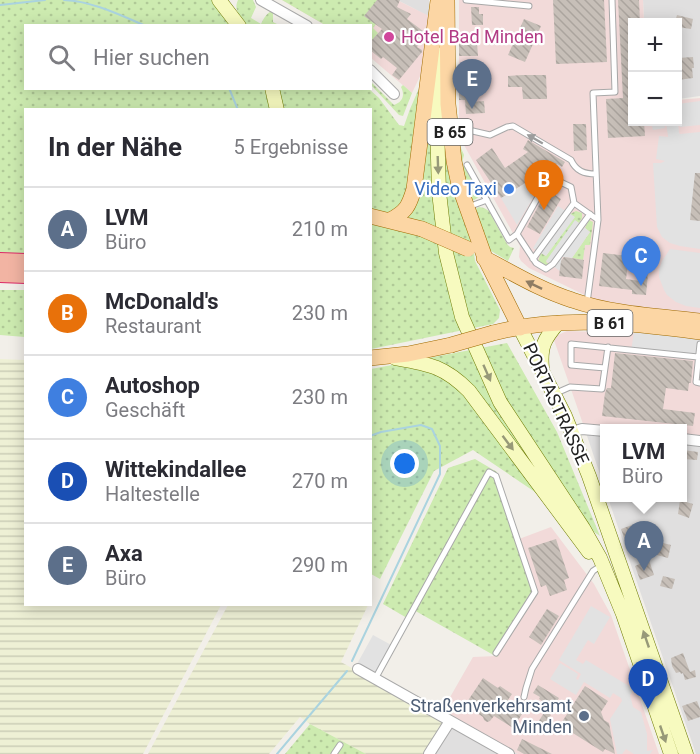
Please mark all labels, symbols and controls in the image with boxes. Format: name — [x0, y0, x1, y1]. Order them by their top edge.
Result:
map controls — [628, 18, 682, 126]
button: + — [628, 18, 682, 72]
search box — [24, 24, 372, 90]
place label: Hotel Bad Minden — [401, 26, 544, 47]
marker: Hotel Bad Minden — [382, 30, 396, 44]
icon: search — [45, 41, 78, 74]
text: Hier suchen — [93, 45, 210, 70]
pin: E — [452, 60, 492, 109]
button: − — [628, 72, 682, 126]
road number: B 65 — [428, 119, 472, 145]
text: In der Nähe — [48, 132, 182, 162]
one-way arrow — [527, 133, 543, 144]
text: 5 Ergebnisse — [234, 135, 348, 159]
one-way arrow — [434, 155, 443, 174]
pin: B — [524, 160, 564, 210]
place label: Video Taxi — [414, 178, 497, 199]
marker: Video Taxi — [502, 182, 516, 196]
text: LVM — [105, 205, 148, 230]
text: A — [61, 217, 74, 241]
text: 210 m — [292, 217, 348, 241]
text: Büro — [105, 230, 146, 254]
pin: C — [622, 236, 660, 286]
one-way arrow — [526, 280, 543, 289]
text: McDonald's — [105, 289, 219, 314]
text: B — [61, 301, 74, 325]
text: 230 m — [292, 301, 348, 325]
road number: B 61 — [588, 310, 632, 336]
text: Restaurant — [105, 314, 202, 338]
street label: PORTASTRASSE — [519, 340, 594, 468]
one-way arrow — [483, 364, 492, 382]
text: Autoshop — [105, 373, 200, 398]
text: C — [61, 385, 74, 409]
text: 230 m — [292, 385, 348, 409]
text: Geschäft — [105, 398, 185, 422]
popup — [600, 424, 687, 502]
one-way arrow — [501, 435, 514, 451]
text: LVM — [622, 439, 665, 464]
your location — [390, 449, 419, 478]
text: Wittekindallee — [105, 457, 246, 482]
text: Büro — [622, 464, 663, 488]
text: D — [61, 469, 74, 493]
text: 270 m — [292, 469, 348, 493]
text: Haltestelle — [105, 482, 200, 506]
pin: A — [624, 522, 664, 571]
text: Axa — [105, 541, 143, 566]
text: E — [62, 553, 73, 577]
text: 290 m — [292, 553, 348, 577]
text: Büro — [105, 566, 146, 590]
one-way arrow — [640, 630, 650, 648]
pin: D — [628, 660, 668, 709]
place label: Straßenverkehrsamt Minden — [410, 695, 572, 737]
marker: Straßenverkehrsamt Minden — [577, 709, 591, 723]
one-way arrow — [659, 725, 669, 743]

